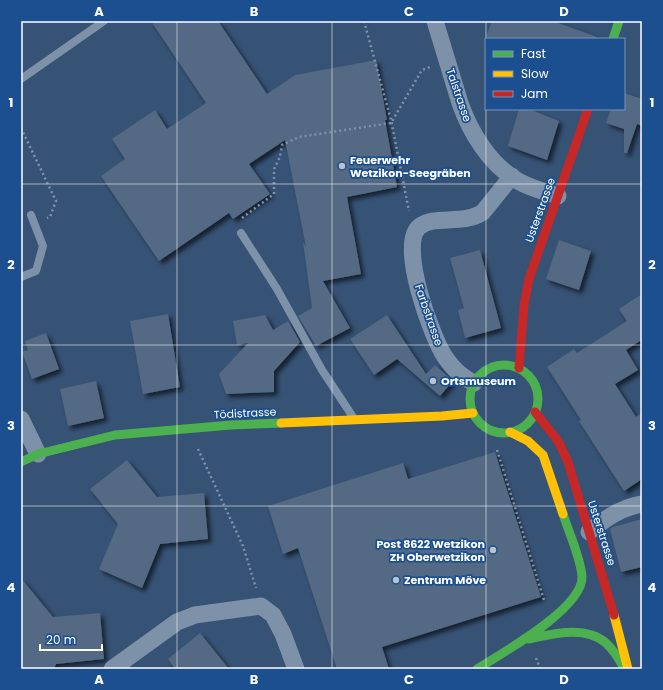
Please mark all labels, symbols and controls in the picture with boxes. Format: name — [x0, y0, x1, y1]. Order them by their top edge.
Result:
text: A — [94, 2, 104, 21]
text: B — [250, 2, 259, 21]
text: C — [404, 2, 414, 21]
text: D — [559, 2, 569, 21]
legend — [485, 38, 625, 110]
text: Fast — [521, 45, 546, 62]
text: Slow — [521, 65, 549, 82]
street label: Talstrasse — [442, 66, 476, 124]
text: Jam — [521, 85, 548, 102]
text: 1 — [9, 93, 13, 112]
text: 1 — [650, 93, 654, 112]
place label: Feuerwehr Wetzikon-Seegräben — [350, 152, 471, 181]
marker: Feuerwehr Wetzikon-Seegräben — [337, 161, 347, 171]
street label: Usterstrasse — [521, 175, 559, 245]
text: 2 — [7, 255, 15, 274]
text: 2 — [648, 255, 656, 274]
street label: Farbstrasse — [411, 282, 447, 348]
place label: Ortsmuseum — [441, 373, 516, 389]
marker: Ortsmuseum — [428, 376, 438, 386]
street label: Tödistrasse — [213, 403, 277, 423]
text: 3 — [7, 416, 15, 435]
text: 3 — [648, 416, 656, 435]
street label: Usterstrasse — [584, 498, 620, 568]
place label: Post 8622 Wetzikon ZH Oberwetzikon — [376, 536, 485, 565]
marker: Post 8622 Wetzikon ZH Oberwetzikon — [488, 545, 498, 555]
place label: Zentrum Möve — [404, 572, 486, 588]
marker: Zentrum Möve — [391, 575, 401, 585]
text: 4 — [7, 578, 16, 597]
text: 4 — [648, 578, 657, 597]
scale bar — [40, 626, 102, 652]
text: 20 m — [46, 631, 76, 648]
text: A — [94, 670, 104, 689]
text: B — [250, 670, 259, 689]
text: C — [404, 670, 414, 689]
text: D — [559, 670, 569, 689]

